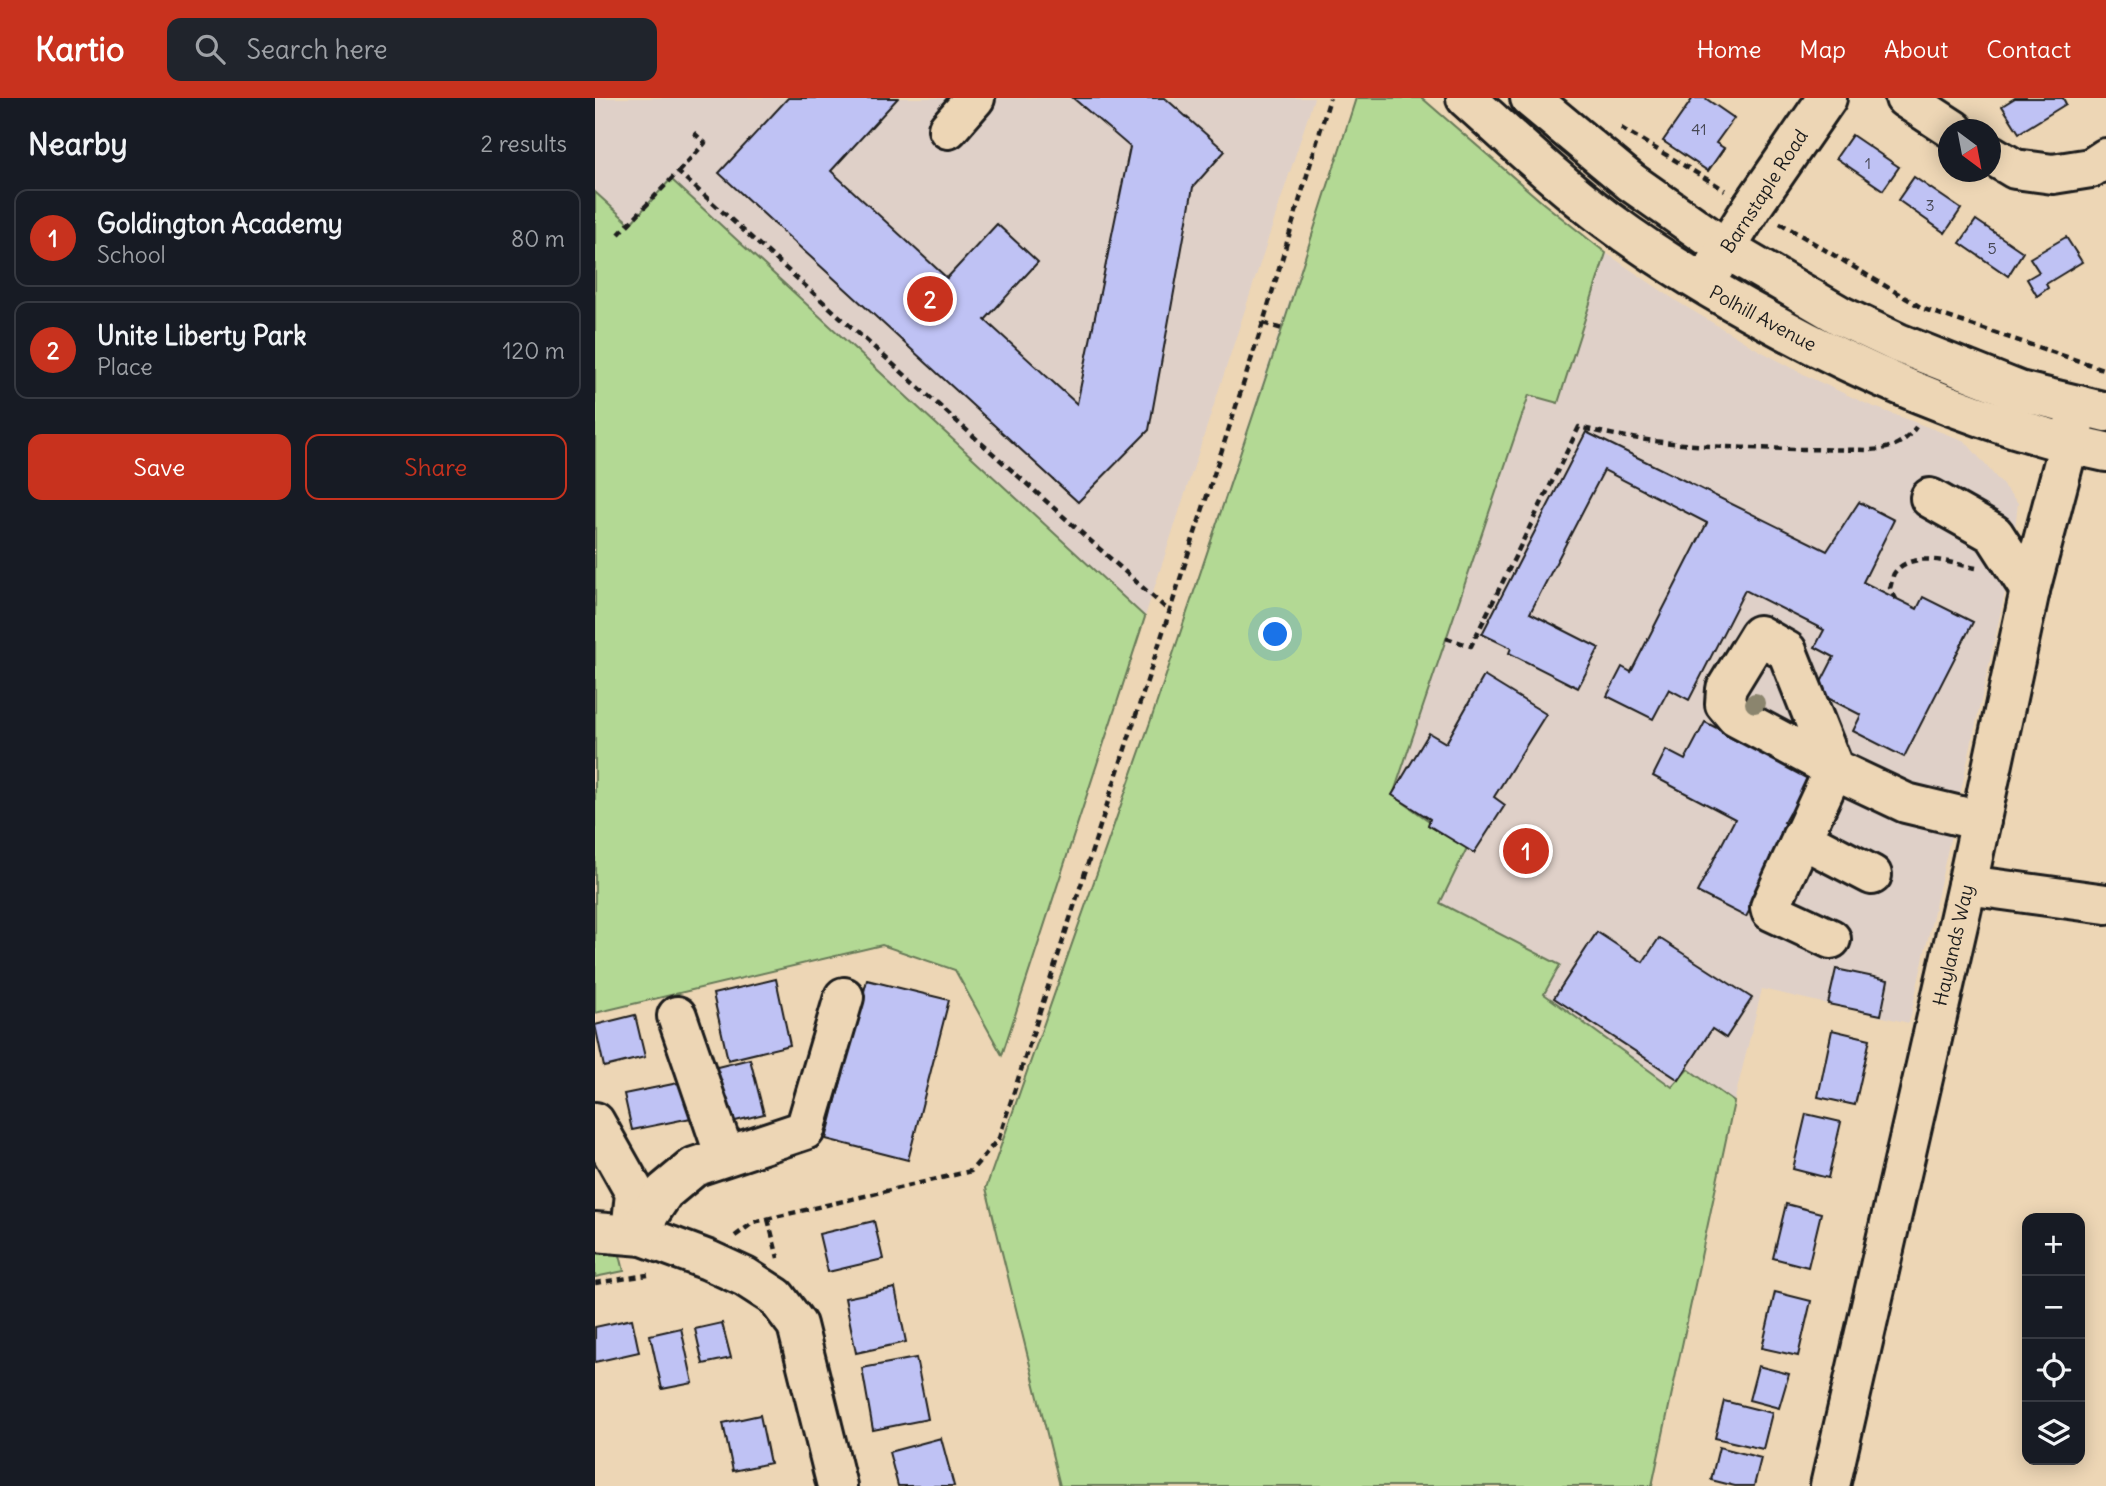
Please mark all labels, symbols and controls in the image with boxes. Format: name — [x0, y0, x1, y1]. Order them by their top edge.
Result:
search box — [167, 18, 657, 81]
text: Kartio — [35, 28, 125, 70]
icon: search — [191, 30, 229, 68]
text: Search here — [247, 33, 388, 66]
text: Home — [1697, 34, 1761, 64]
text: Map — [1799, 34, 1846, 64]
text: About — [1884, 34, 1948, 64]
text: Contact — [1986, 34, 2071, 64]
house number: 41 — [1691, 119, 1707, 139]
north arrow — [1938, 119, 2001, 182]
text: Nearby — [28, 125, 128, 163]
street label: Barnstaple Road — [1715, 125, 1813, 257]
text: 2 results — [481, 129, 567, 158]
house number: 1 — [1865, 153, 1871, 173]
house number: 3 — [1925, 195, 1935, 215]
text: Goldington Academy — [97, 207, 343, 240]
text: 1 — [48, 224, 58, 253]
text: 80 m — [511, 224, 565, 253]
house number: 5 — [1987, 238, 1997, 258]
text: School — [97, 240, 166, 269]
pin: 2 — [907, 273, 953, 325]
street label: Polhill Avenue — [1705, 280, 1821, 356]
text: Unite Liberty Park — [97, 319, 306, 352]
text: 2 — [47, 336, 59, 365]
text: 120 m — [502, 336, 565, 365]
text: Place — [97, 352, 153, 381]
button: Save — [28, 434, 291, 500]
button: Share — [305, 434, 567, 500]
your location — [1258, 617, 1292, 651]
pin: 1 — [1503, 825, 1549, 877]
street label: Haylands Way — [1927, 882, 1979, 1008]
map controls — [2022, 1213, 2085, 1465]
button: + — [2022, 1213, 2085, 1276]
button: − — [2022, 1276, 2085, 1339]
button: locate — [2022, 1339, 2085, 1402]
button: layers — [2022, 1402, 2085, 1465]

